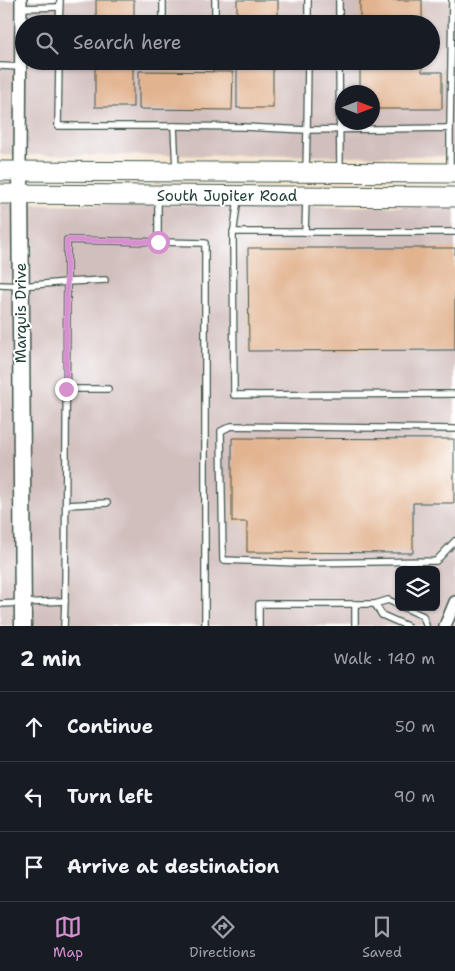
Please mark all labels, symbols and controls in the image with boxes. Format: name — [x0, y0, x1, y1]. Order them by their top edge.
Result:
search box — [15, 15, 440, 70]
icon: search — [33, 29, 61, 57]
text: Search here — [73, 30, 182, 55]
north arrow — [335, 85, 380, 130]
street label: South Jupiter Road — [157, 186, 298, 206]
route start — [147, 231, 170, 254]
street label: Marquis Drive — [11, 263, 31, 363]
route end — [55, 378, 78, 401]
map controls — [395, 566, 440, 611]
button: layers — [395, 566, 440, 611]
text: 2 min — [20, 645, 81, 673]
text: Walk · 140 m — [333, 648, 435, 669]
icon: ahead — [20, 713, 48, 741]
text: Continue — [67, 714, 153, 739]
text: 50 m — [395, 716, 435, 737]
icon: left — [20, 783, 48, 811]
text: Turn left — [67, 784, 153, 809]
text: 90 m — [394, 786, 435, 807]
icon: arrive — [20, 853, 48, 881]
text: Arrive at destination — [67, 854, 279, 879]
tab: Map — [53, 913, 83, 961]
tab: Directions — [189, 913, 256, 961]
tab: Saved — [362, 913, 402, 961]

